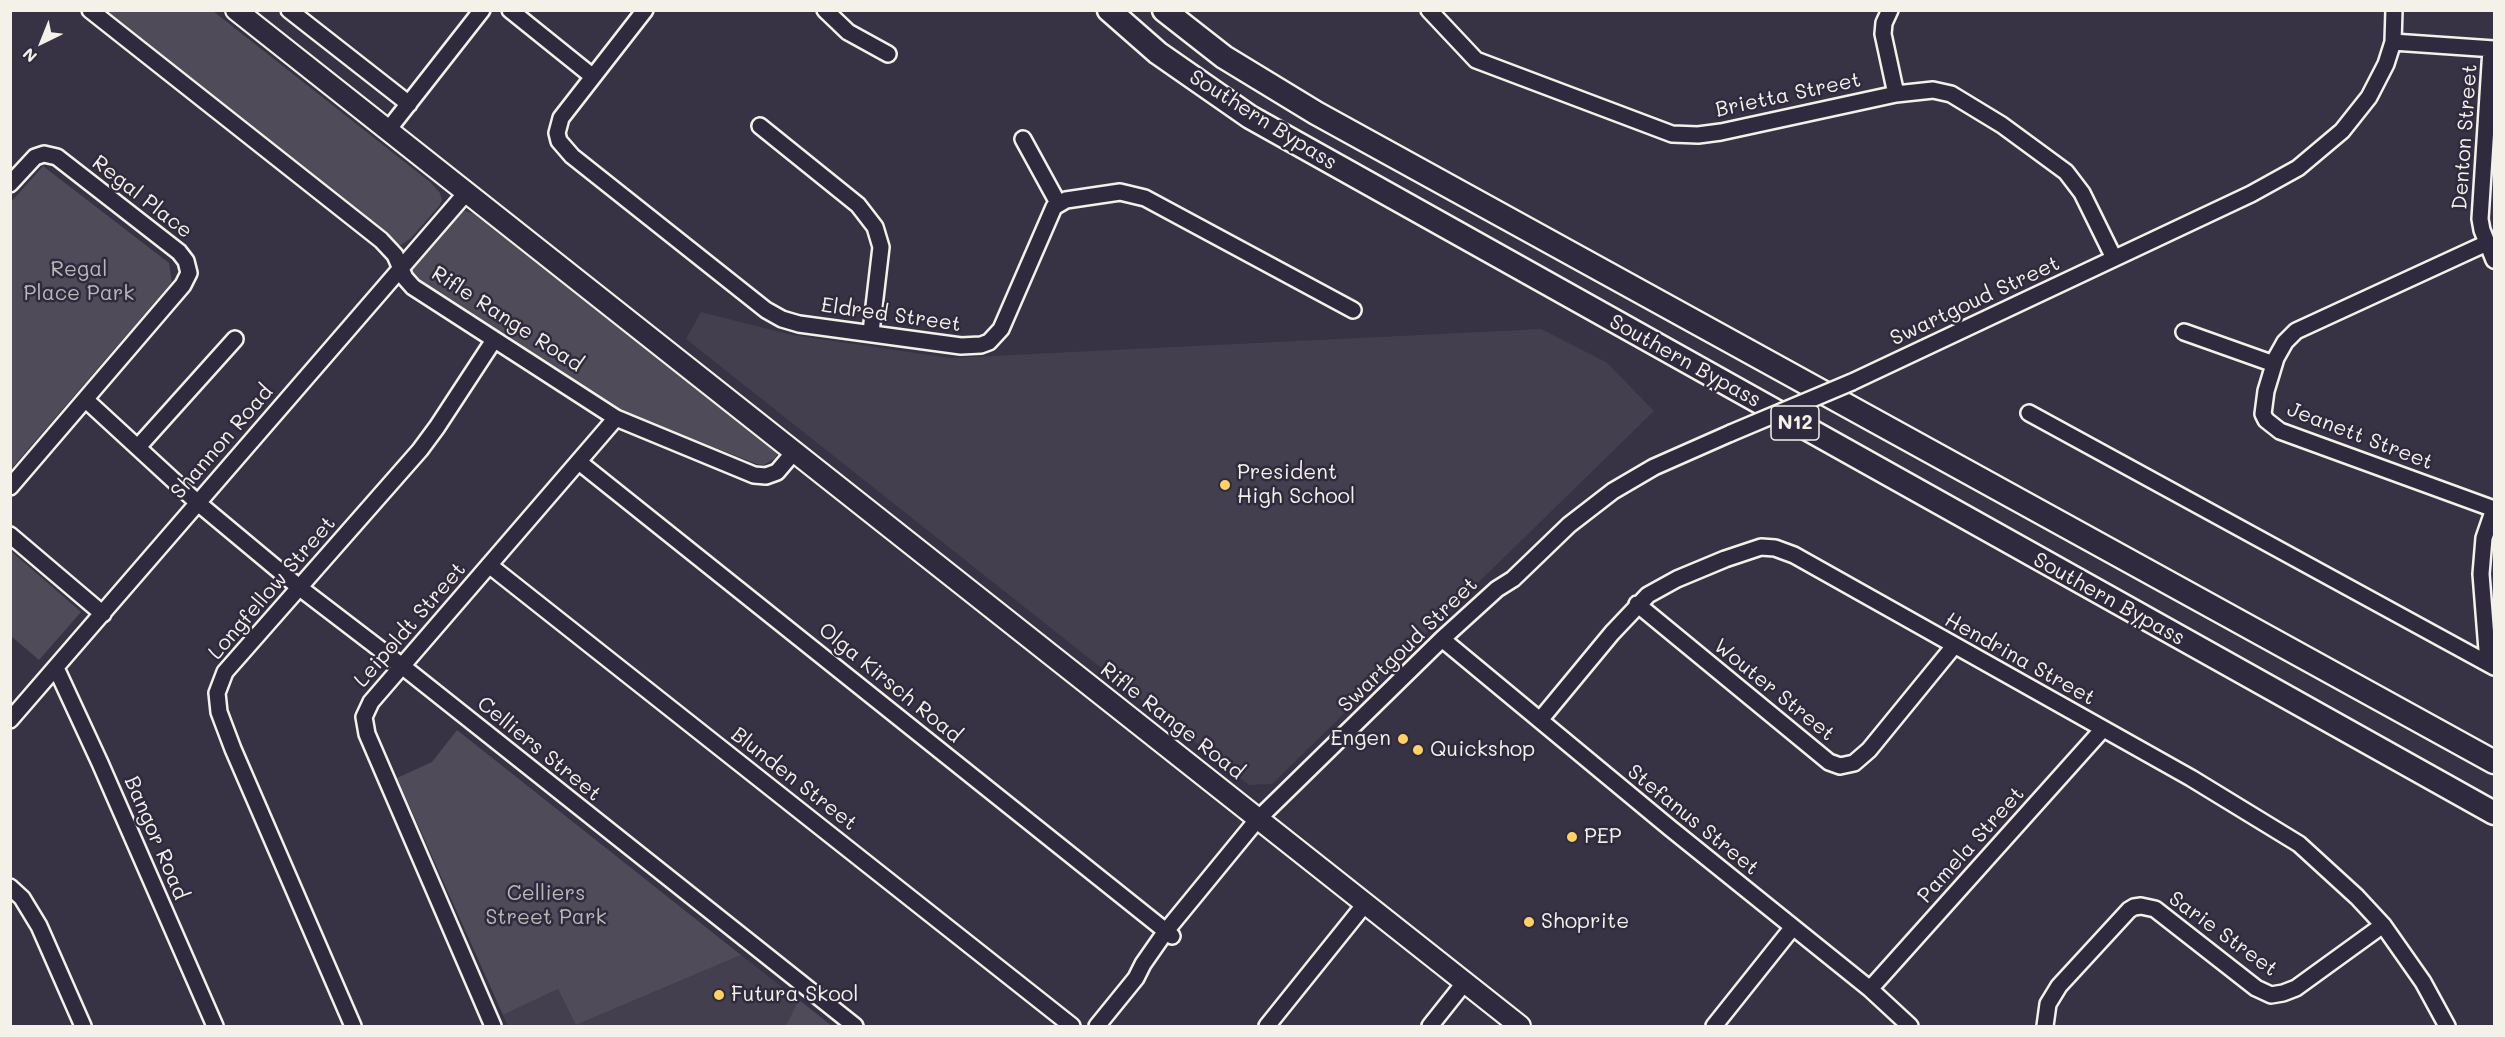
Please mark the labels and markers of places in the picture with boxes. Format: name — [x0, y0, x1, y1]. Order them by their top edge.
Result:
place label: President High School — [1237, 460, 1355, 510]
marker: President High School — [1218, 478, 1232, 492]
place label: Engen — [1331, 726, 1391, 752]
marker: Engen — [1396, 732, 1410, 746]
place label: Quickshop — [1430, 737, 1535, 763]
marker: Quickshop — [1411, 743, 1425, 757]
place label: PEP — [1584, 824, 1622, 850]
marker: PEP — [1565, 830, 1579, 844]
place label: Shoprite — [1541, 909, 1629, 935]
marker: Shoprite — [1522, 915, 1536, 929]
place label: Futura Skool — [731, 982, 858, 1008]
marker: Futura Skool — [712, 988, 726, 1002]

